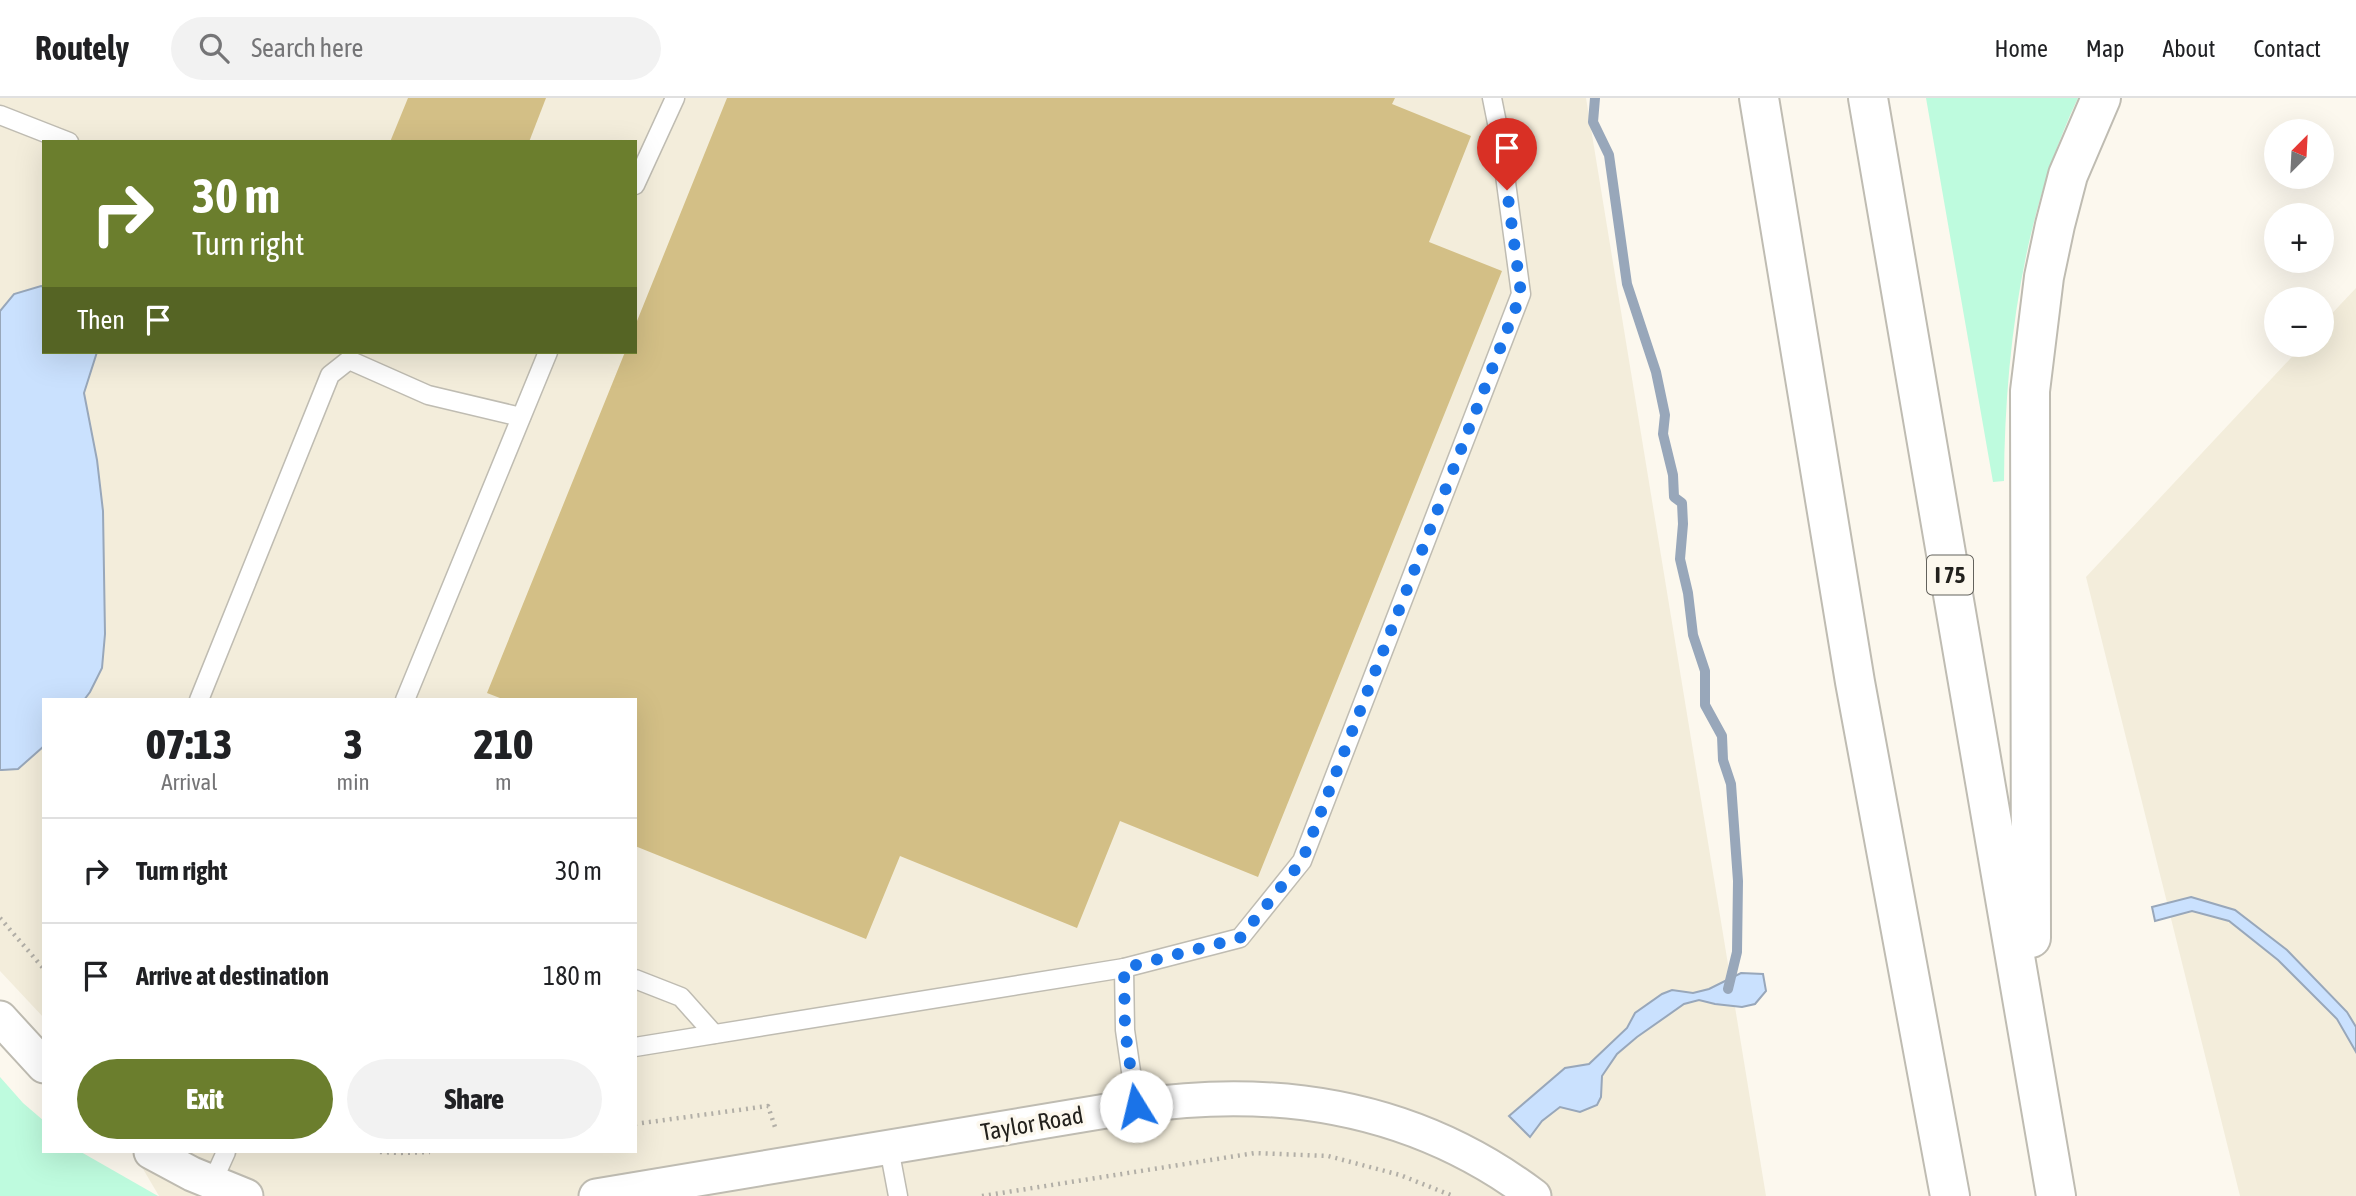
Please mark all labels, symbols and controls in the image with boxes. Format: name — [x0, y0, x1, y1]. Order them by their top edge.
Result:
search box — [171, 17, 661, 80]
text: Routely — [35, 29, 129, 67]
icon: search — [195, 29, 233, 67]
text: Search here — [251, 33, 363, 63]
text: Home — [1994, 35, 2048, 62]
text: Map — [2086, 35, 2124, 62]
text: About — [2162, 35, 2215, 62]
text: Contact — [2253, 35, 2321, 62]
pin — [1477, 118, 1537, 190]
north arrow — [2264, 119, 2334, 189]
map controls — [2264, 119, 2334, 357]
icon: arrive — [1488, 129, 1526, 167]
text: 30 m — [192, 167, 280, 223]
icon: right — [77, 168, 168, 259]
button: + — [2264, 203, 2334, 273]
text: Turn right — [192, 225, 305, 262]
button: − — [2264, 287, 2334, 357]
icon: arrive — [139, 301, 177, 339]
text: Then — [77, 305, 125, 335]
road number: I 75 — [1927, 555, 1973, 594]
text: 07:13 — [146, 720, 233, 768]
text: 3 — [343, 720, 363, 768]
text: 210 — [474, 720, 533, 768]
text: Arrival — [161, 769, 217, 795]
text: min — [337, 769, 370, 795]
text: m — [495, 769, 512, 795]
icon: right — [77, 852, 115, 890]
text: Turn right — [136, 856, 227, 886]
text: 30 m — [555, 856, 602, 886]
icon: arrive — [77, 957, 115, 995]
text: Arrive at destination — [136, 961, 329, 991]
text: 180 m — [543, 961, 602, 991]
button: Exit — [77, 1059, 333, 1139]
button: Share — [347, 1059, 602, 1139]
position arrow — [1099, 1069, 1173, 1143]
street label: Taylor Road — [979, 1101, 1085, 1146]

